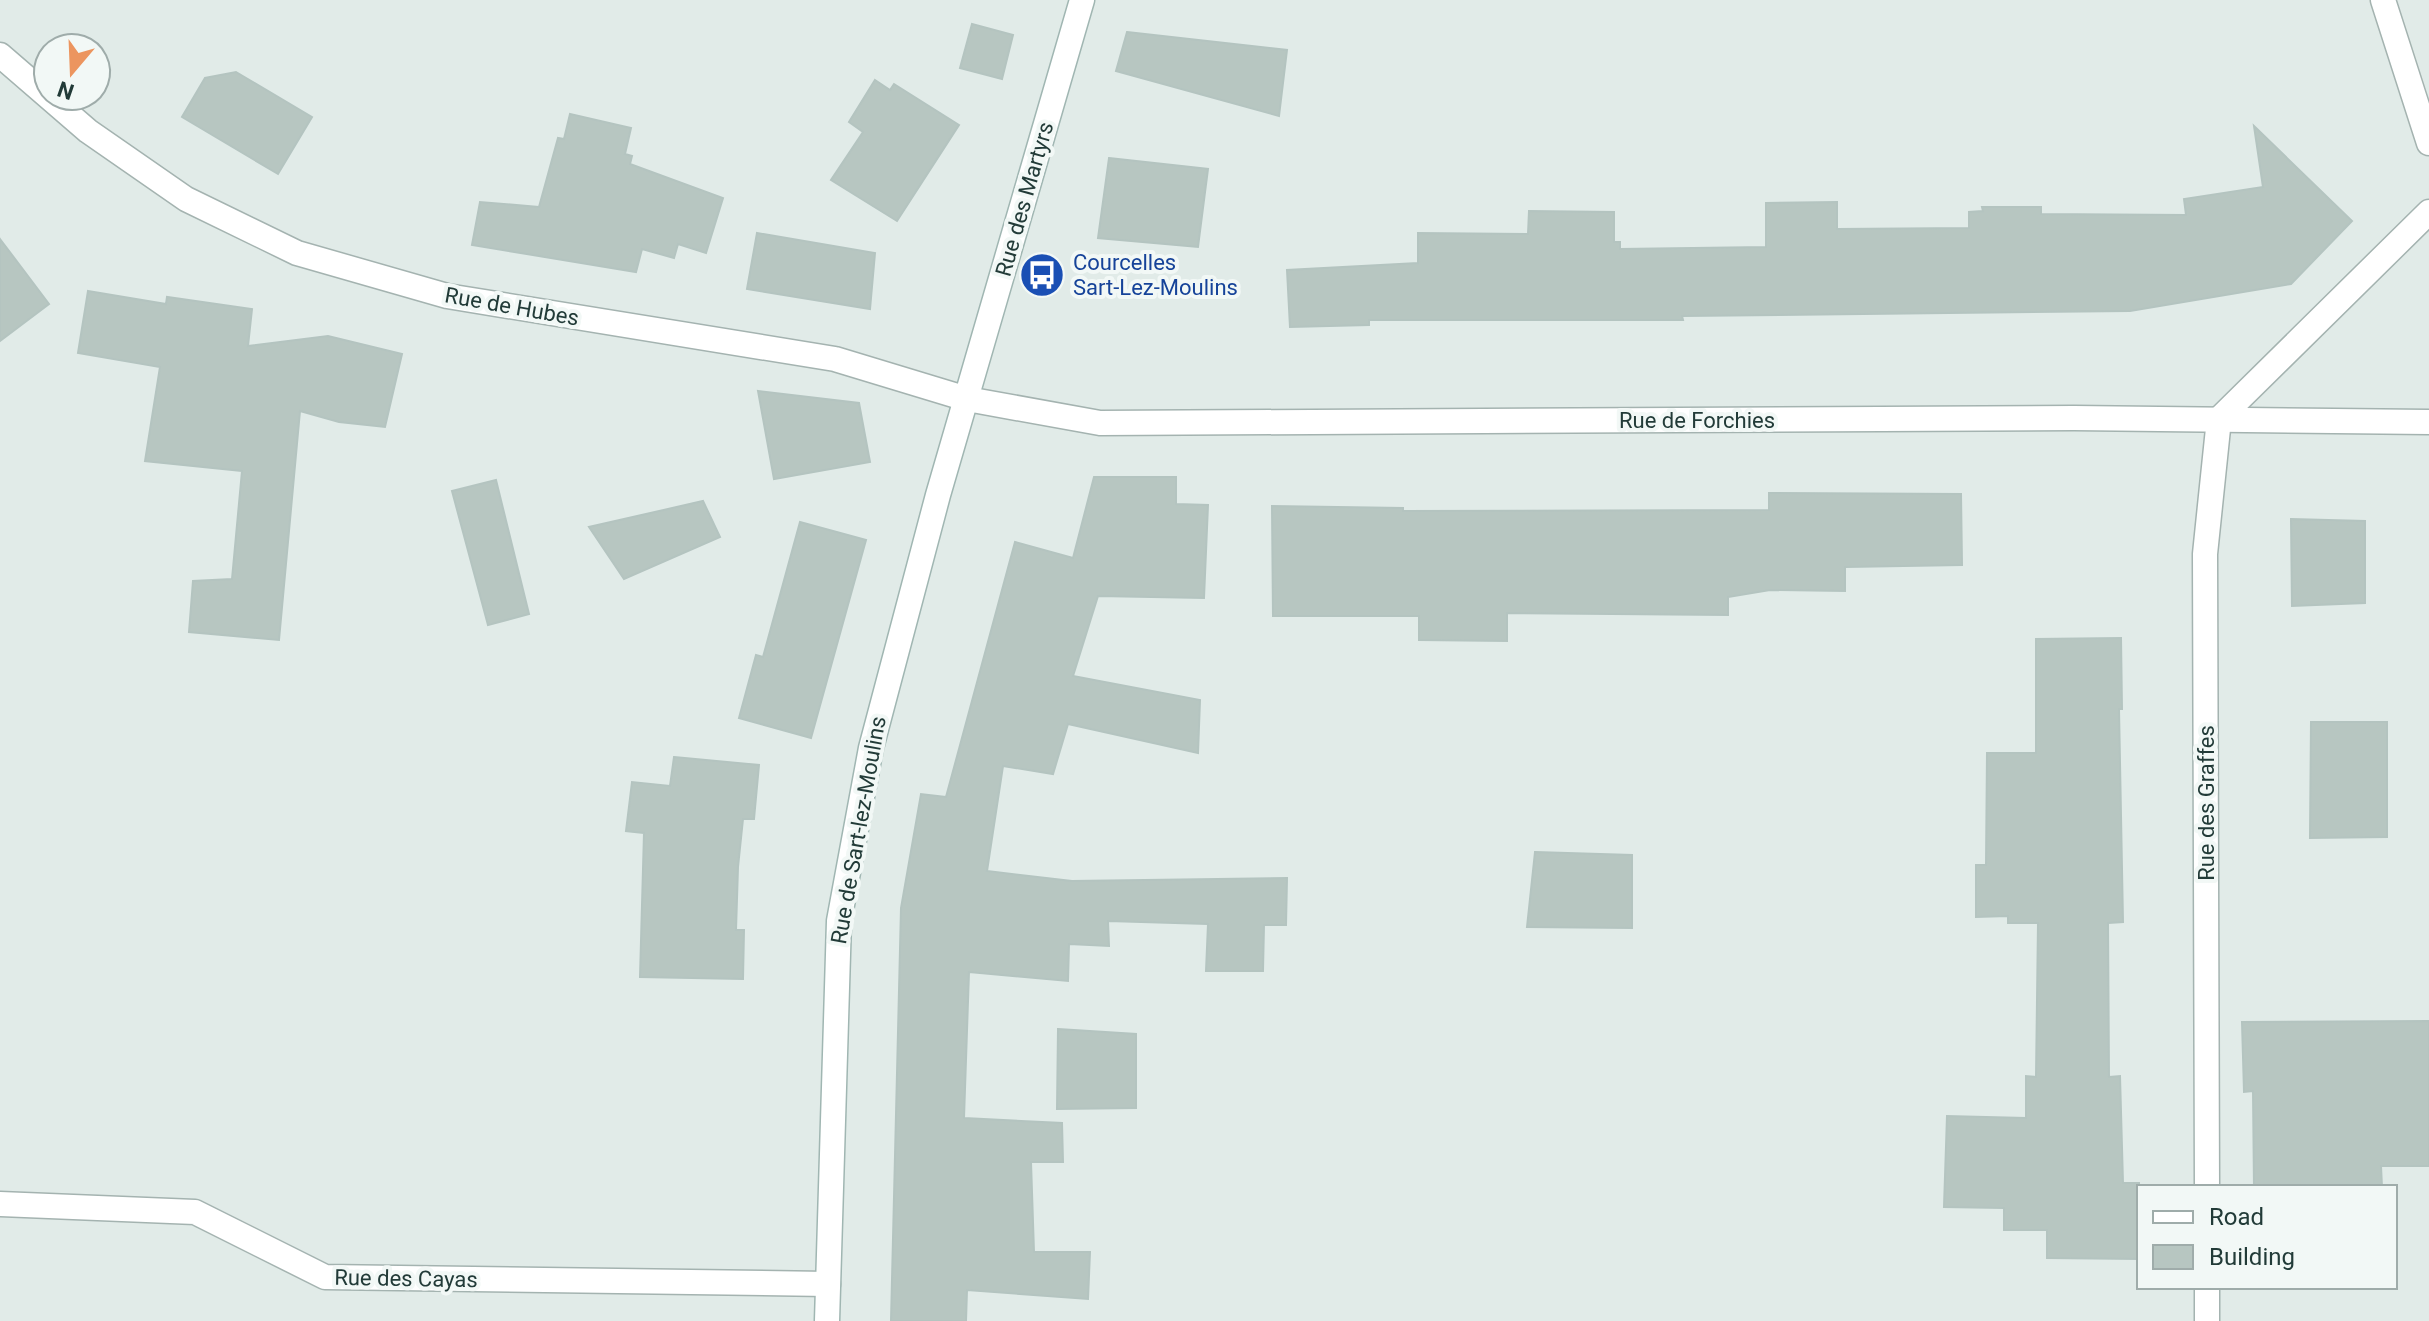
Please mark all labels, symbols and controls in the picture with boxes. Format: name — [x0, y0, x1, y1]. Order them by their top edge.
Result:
north arrow — [32, 32, 112, 112]
text: N — [54, 76, 77, 105]
street label: Rue des Martyrs — [991, 119, 1058, 279]
place label: Courcelles Sart-Lez-Moulins — [1073, 250, 1238, 300]
bus stop icon: Courcelles Sart-Lez-Moulins — [1018, 251, 1066, 299]
street label: Rue de Hubes — [443, 282, 581, 331]
street label: Rue de Forchies — [1619, 408, 1775, 433]
street label: Rue de Sart-lez-Moulins — [826, 714, 891, 946]
street label: Rue des Graffes — [2194, 725, 2219, 881]
legend — [2137, 1185, 2397, 1289]
text: Road — [2209, 1203, 2264, 1231]
text: Building — [2209, 1243, 2295, 1271]
street label: Rue des Cayas — [334, 1265, 478, 1292]

